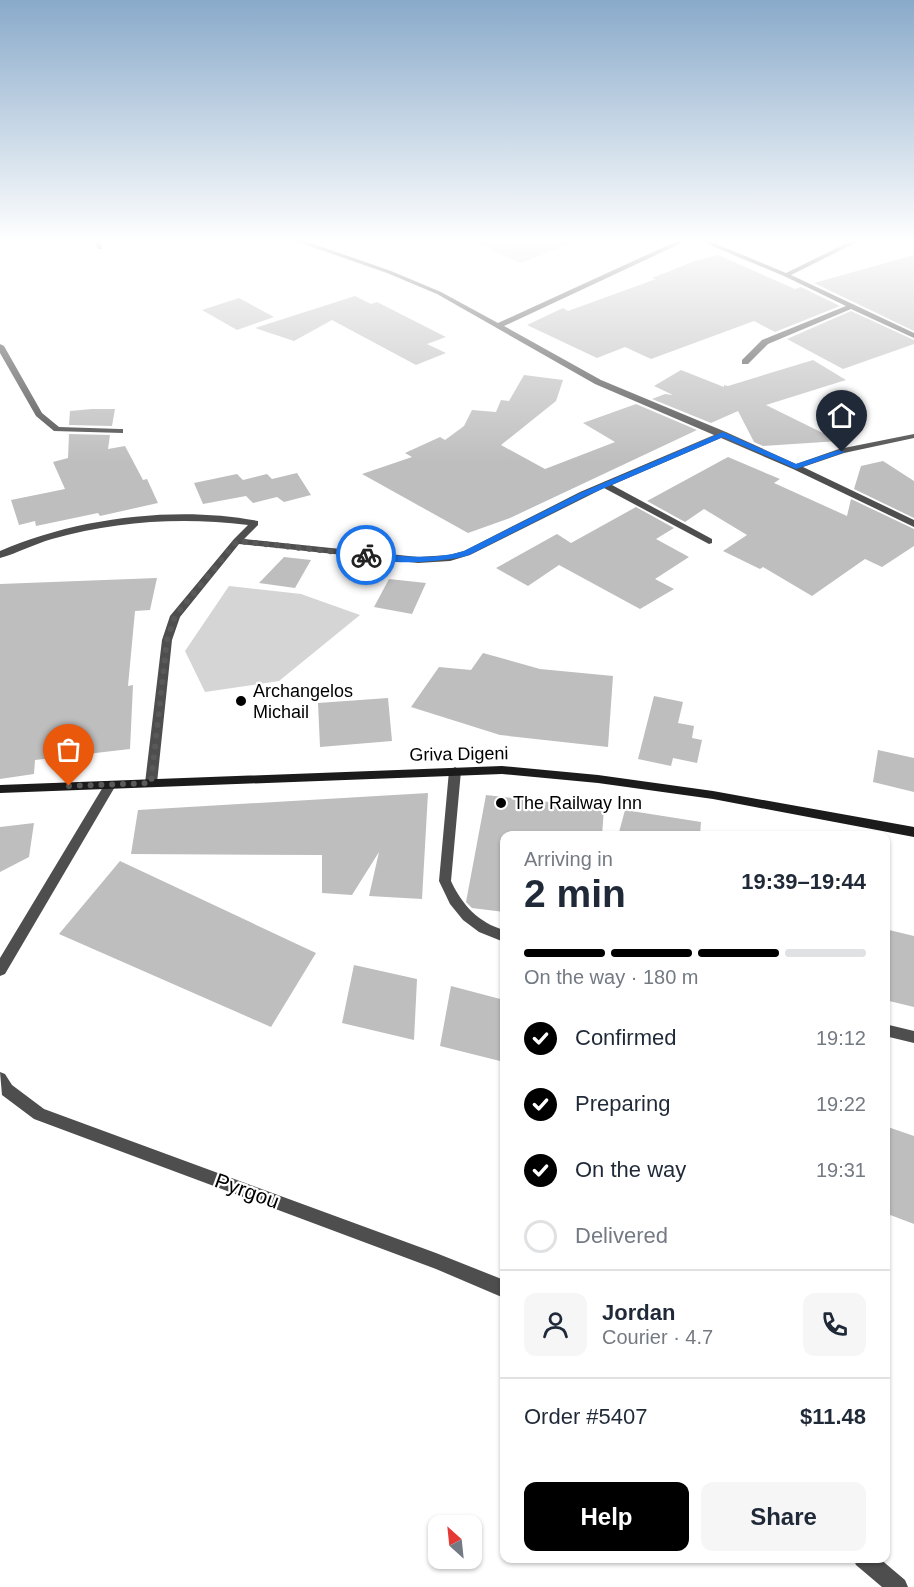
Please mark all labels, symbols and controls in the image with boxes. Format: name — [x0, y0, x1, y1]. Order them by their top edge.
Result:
pin — [816, 390, 867, 452]
icon: home — [825, 399, 858, 432]
courier — [336, 525, 396, 585]
icon: bike — [350, 539, 383, 572]
place label: Archangelos Michail — [253, 681, 353, 722]
marker: Archangelos Michail — [234, 694, 248, 708]
pin — [43, 724, 94, 786]
icon: bag — [52, 733, 85, 766]
street label: Griva Digeni — [409, 743, 509, 765]
place label: The Railway Inn — [513, 793, 642, 813]
marker: The Railway Inn — [494, 796, 508, 810]
text: Arriving in — [524, 848, 613, 870]
text: 19:39–19:44 — [741, 869, 866, 894]
text: 2 min — [524, 872, 626, 915]
text: On the way · 180 m — [524, 966, 699, 988]
icon: check — [524, 1022, 557, 1055]
text: Confirmed — [575, 1025, 676, 1050]
text: 19:12 — [816, 1027, 866, 1049]
icon: check — [524, 1088, 557, 1121]
text: Preparing — [575, 1091, 670, 1116]
text: 19:22 — [816, 1093, 866, 1115]
icon: check — [524, 1154, 557, 1187]
text: On the way — [575, 1157, 686, 1182]
text: 19:31 — [816, 1159, 866, 1181]
street label: Pyrgou — [212, 1168, 282, 1213]
text: Delivered — [575, 1223, 668, 1248]
button: person — [524, 1293, 587, 1356]
button: phone — [803, 1293, 866, 1356]
text: Jordan — [602, 1300, 675, 1325]
text: Courier · 4.7 — [602, 1326, 713, 1348]
text: Order #5407 — [524, 1404, 648, 1429]
text: $11.48 — [800, 1404, 866, 1429]
button: Help — [524, 1482, 689, 1551]
button: Share — [701, 1482, 866, 1551]
north arrow — [428, 1515, 482, 1569]
map controls — [428, 1515, 482, 1569]

